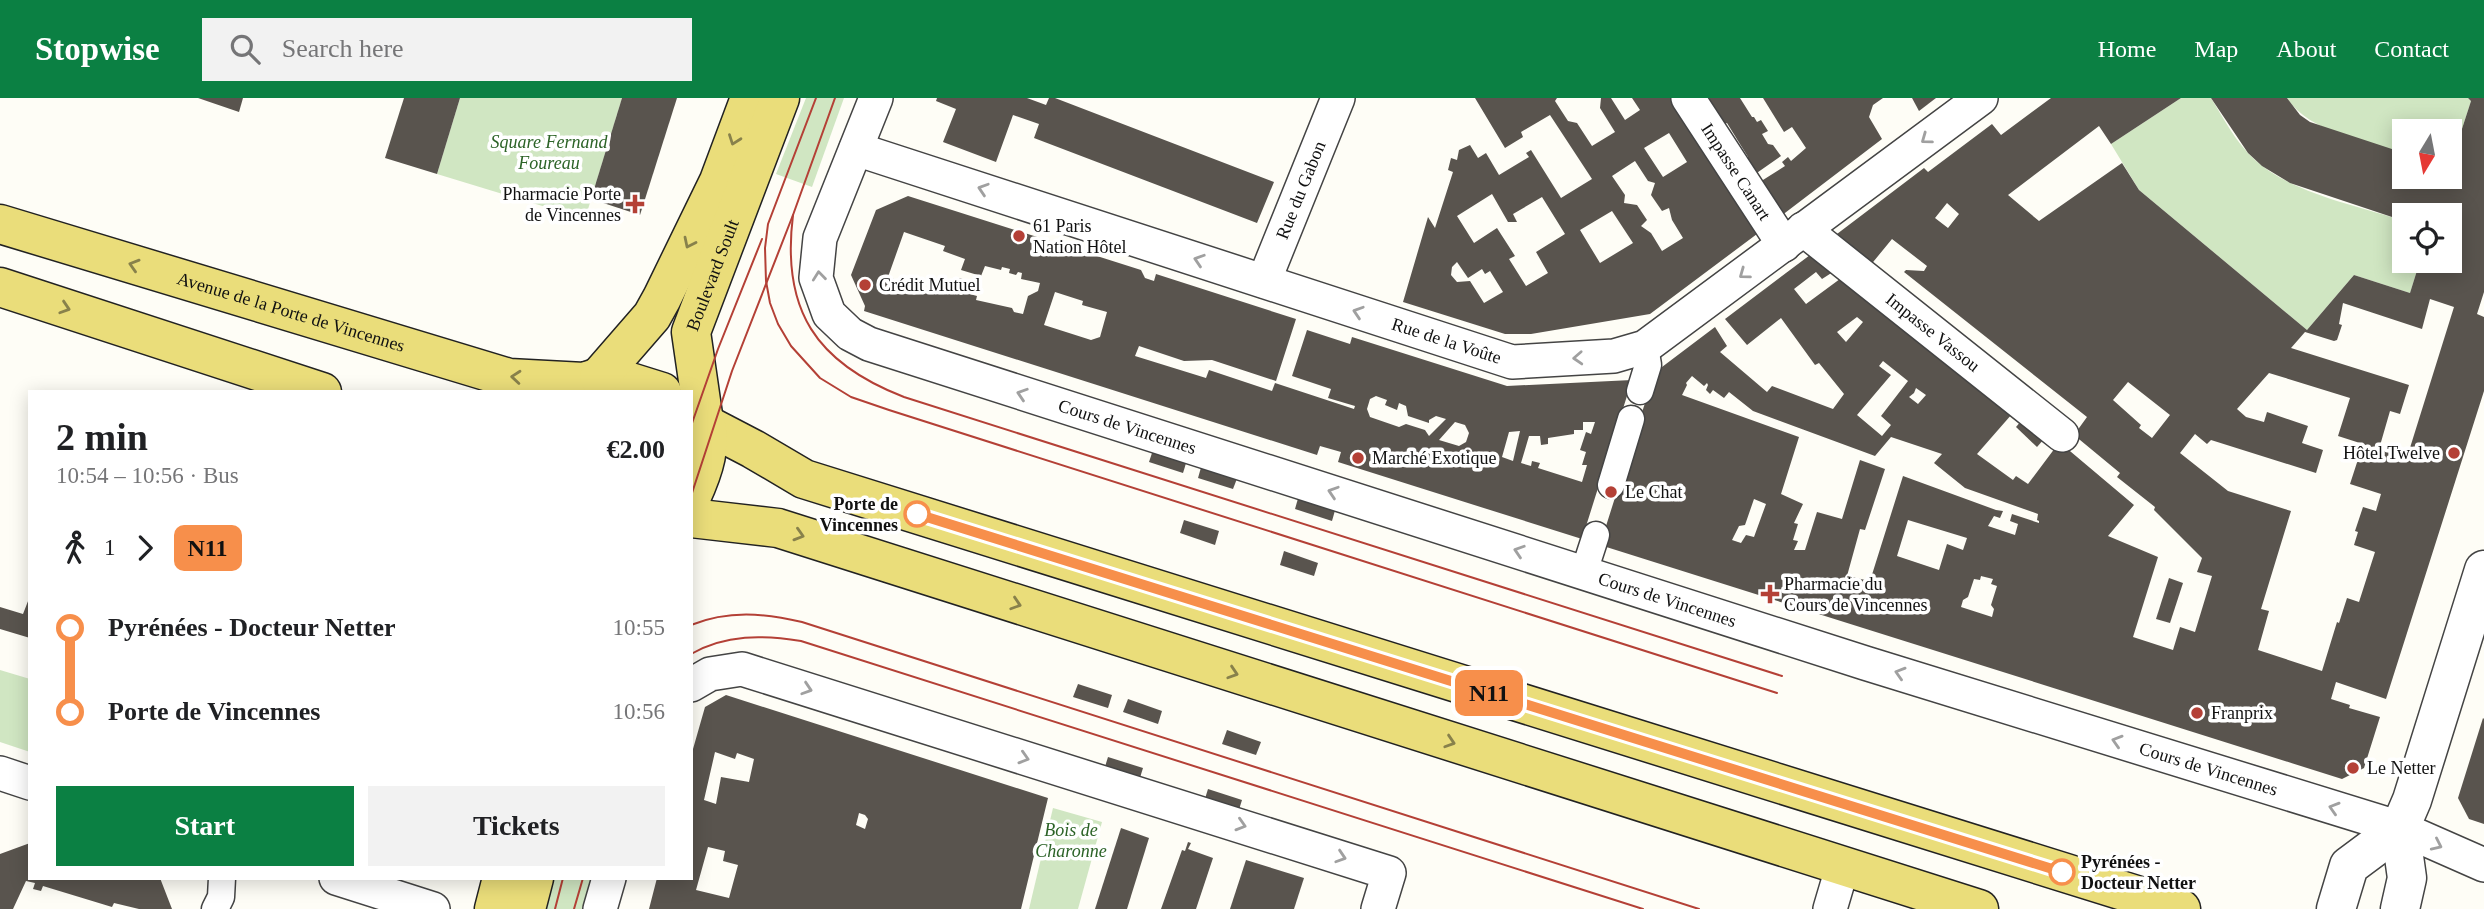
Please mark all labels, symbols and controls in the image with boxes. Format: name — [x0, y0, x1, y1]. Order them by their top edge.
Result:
search box — [202, 18, 692, 81]
icon: search — [226, 30, 264, 68]
text: Stopwise — [35, 31, 160, 67]
text: Search here — [282, 34, 404, 63]
text: Home — [2098, 36, 2156, 62]
text: Map — [2194, 36, 2238, 62]
text: About — [2276, 36, 2336, 62]
text: Contact — [2374, 36, 2449, 62]
north arrow — [2392, 119, 2462, 189]
map controls — [2392, 119, 2462, 273]
street label: Impasse Canart — [1697, 120, 1775, 224]
one-way arrow — [1921, 130, 1934, 143]
park label: Square Fernand Foureau — [491, 132, 608, 173]
one-way arrow — [728, 133, 742, 145]
street label: Rue du Gabon — [1272, 138, 1330, 242]
one-way arrow — [977, 183, 989, 198]
place label: Pharmacie Porte de Vincennes — [503, 184, 621, 225]
marker: Pharmacie Porte de Vincennes — [627, 196, 643, 212]
button: locate — [2392, 203, 2462, 273]
place label: 61 Paris Nation Hôtel — [1033, 216, 1126, 257]
street label: Boulevard Soult — [682, 217, 743, 334]
marker: 61 Paris Nation Hôtel — [1011, 228, 1027, 244]
one-way arrow — [683, 236, 697, 248]
one-way arrow — [1194, 254, 1206, 268]
one-way arrow — [128, 258, 140, 273]
one-way arrow — [1739, 266, 1751, 278]
street label: Avenue de la Porte de Vincennes — [175, 268, 407, 356]
one-way arrow — [811, 270, 826, 282]
place label: Crédit Mutuel — [879, 275, 981, 295]
marker: Crédit Mutuel — [857, 277, 873, 293]
street label: Impasse Vassou — [1882, 289, 1984, 376]
one-way arrow — [58, 300, 70, 314]
one-way arrow — [1353, 306, 1365, 320]
street label: Rue de la Voûte — [1389, 314, 1504, 368]
one-way arrow — [1572, 351, 1583, 366]
one-way arrow — [511, 370, 522, 385]
one-way arrow — [1017, 387, 1029, 402]
street label: Cours de Vincennes — [1056, 395, 1199, 458]
text: 2 min — [56, 416, 148, 458]
text: €2.00 — [607, 435, 665, 464]
place label: Hôtel Twelve — [2343, 443, 2440, 463]
marker: Hôtel Twelve — [2446, 445, 2462, 461]
place label: Marché Exotique — [1372, 448, 1496, 468]
marker: Marché Exotique — [1350, 450, 1366, 466]
text: 10:54 – 10:56 · Bus — [56, 463, 239, 488]
place label: Le Chat — [1625, 482, 1682, 502]
marker: Le Chat — [1603, 484, 1619, 500]
one-way arrow — [1327, 486, 1339, 500]
place label: Porte de Vincennes — [820, 494, 898, 535]
marker: Porte de Vincennes — [904, 501, 930, 527]
one-way arrow — [793, 527, 805, 542]
icon: walk — [56, 529, 94, 567]
icon: forward — [126, 529, 164, 567]
text: 1 — [104, 535, 116, 560]
text: N11 — [188, 535, 228, 561]
one-way arrow — [1514, 545, 1526, 560]
street label: Cours de Vincennes — [1596, 568, 1739, 631]
place label: Pharmacie du Cours de Vincennes — [1784, 574, 1928, 615]
marker: Pharmacie du Cours de Vincennes — [1762, 586, 1778, 602]
one-way arrow — [1009, 596, 1022, 610]
text: Pyrénées - Docteur Netter — [108, 613, 396, 642]
text: 10:55 — [613, 615, 665, 640]
one-way arrow — [1227, 664, 1239, 679]
one-way arrow — [1894, 667, 1906, 682]
line badge: N11 — [1449, 670, 1529, 716]
text: N11 — [1469, 680, 1509, 706]
one-way arrow — [800, 681, 813, 695]
text: Porte de Vincennes — [108, 697, 320, 726]
text: 10:56 — [613, 699, 665, 724]
place label: Franprix — [2211, 703, 2273, 723]
marker: Franprix — [2189, 705, 2205, 721]
one-way arrow — [1443, 734, 1455, 748]
one-way arrow — [2111, 734, 2123, 749]
street label: Cours de Vincennes — [2137, 738, 2280, 800]
one-way arrow — [1017, 750, 1029, 765]
place label: Le Netter — [2367, 758, 2435, 778]
marker: Le Netter — [2345, 760, 2361, 776]
button: Start — [56, 786, 354, 866]
button: Tickets — [368, 786, 665, 866]
one-way arrow — [2329, 802, 2341, 816]
one-way arrow — [1234, 817, 1247, 831]
park label: Bois de Charonne — [1035, 820, 1107, 861]
one-way arrow — [2430, 837, 2442, 851]
one-way arrow — [1335, 849, 1347, 863]
place label: Pyrénées - Docteur Netter — [2081, 852, 2196, 893]
marker: Pyrénées - Docteur Netter — [2049, 859, 2075, 885]

